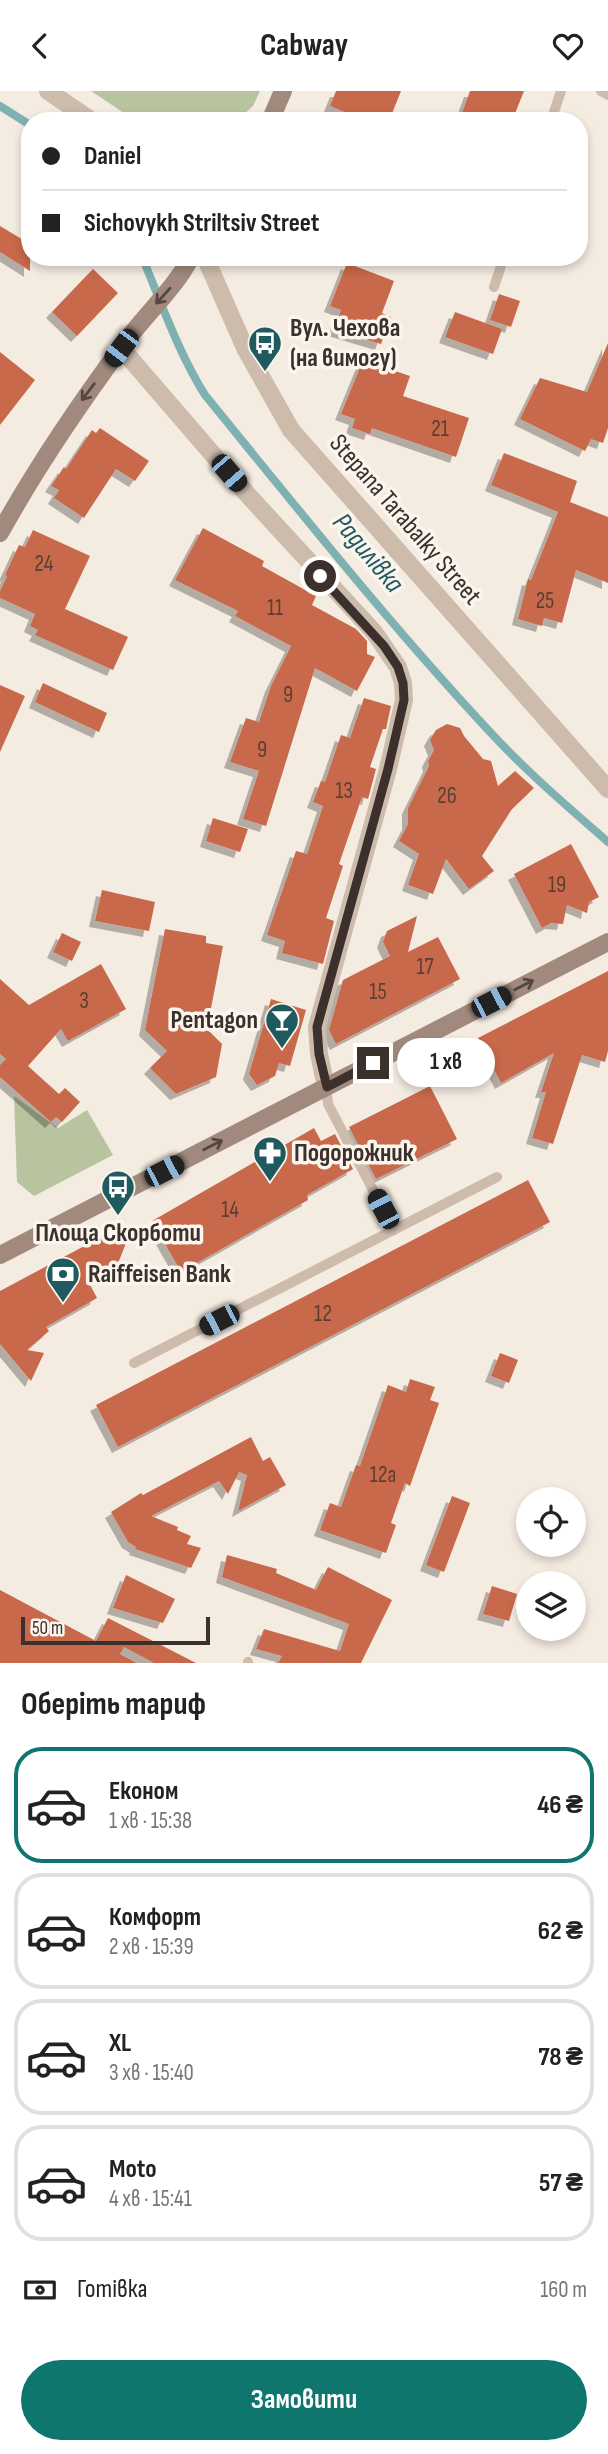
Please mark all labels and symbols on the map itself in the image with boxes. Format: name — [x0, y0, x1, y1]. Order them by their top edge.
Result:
one-way arrow — [155, 287, 171, 305]
place label: Вул. Чехова (на вимогу) — [290, 313, 401, 374]
bus stop icon: Вул. Чехова (на вимогу) — [246, 324, 284, 373]
car — [100, 325, 143, 371]
one-way arrow — [81, 382, 95, 401]
house number: 21 — [431, 415, 449, 443]
street label: Stepana Tarabalky Street — [323, 428, 488, 612]
car — [208, 450, 251, 496]
water label: Радилівка — [325, 507, 411, 600]
house number: 24 — [35, 550, 54, 578]
route start — [304, 560, 336, 592]
house number: 25 — [536, 587, 554, 615]
house number: 11 — [267, 594, 283, 622]
house number: 9 — [283, 681, 293, 709]
house number: 9 — [257, 736, 267, 764]
house number: 13 — [335, 777, 353, 805]
house number: 26 — [437, 782, 457, 810]
house number: 19 — [548, 871, 566, 899]
house number: 17 — [416, 953, 434, 981]
house number: 15 — [369, 978, 387, 1006]
one-way arrow — [513, 978, 534, 991]
car — [468, 983, 515, 1021]
house number: 3 — [79, 987, 89, 1015]
bar icon: Pentagon — [263, 1001, 301, 1050]
place label: Pentagon — [171, 1005, 258, 1036]
callout: 1 хв — [398, 1039, 495, 1087]
route end — [357, 1047, 389, 1079]
pharmacy icon: Подорожник — [251, 1134, 289, 1183]
one-way arrow — [202, 1138, 223, 1152]
place label: Подорожник — [294, 1138, 414, 1169]
car — [141, 1152, 188, 1190]
bus stop icon: Площа Скорботи — [99, 1168, 137, 1217]
car — [364, 1186, 403, 1232]
house number: 14 — [221, 1196, 239, 1224]
place label: Площа Скорботи — [35, 1218, 201, 1249]
bank icon: Raiffeisen Bank — [44, 1255, 82, 1304]
place label: Raiffeisen Bank — [88, 1259, 231, 1290]
house number: 12 — [314, 1300, 332, 1328]
car — [196, 1301, 243, 1339]
house number: 12а — [370, 1461, 396, 1489]
scale bar — [21, 1614, 210, 1646]

